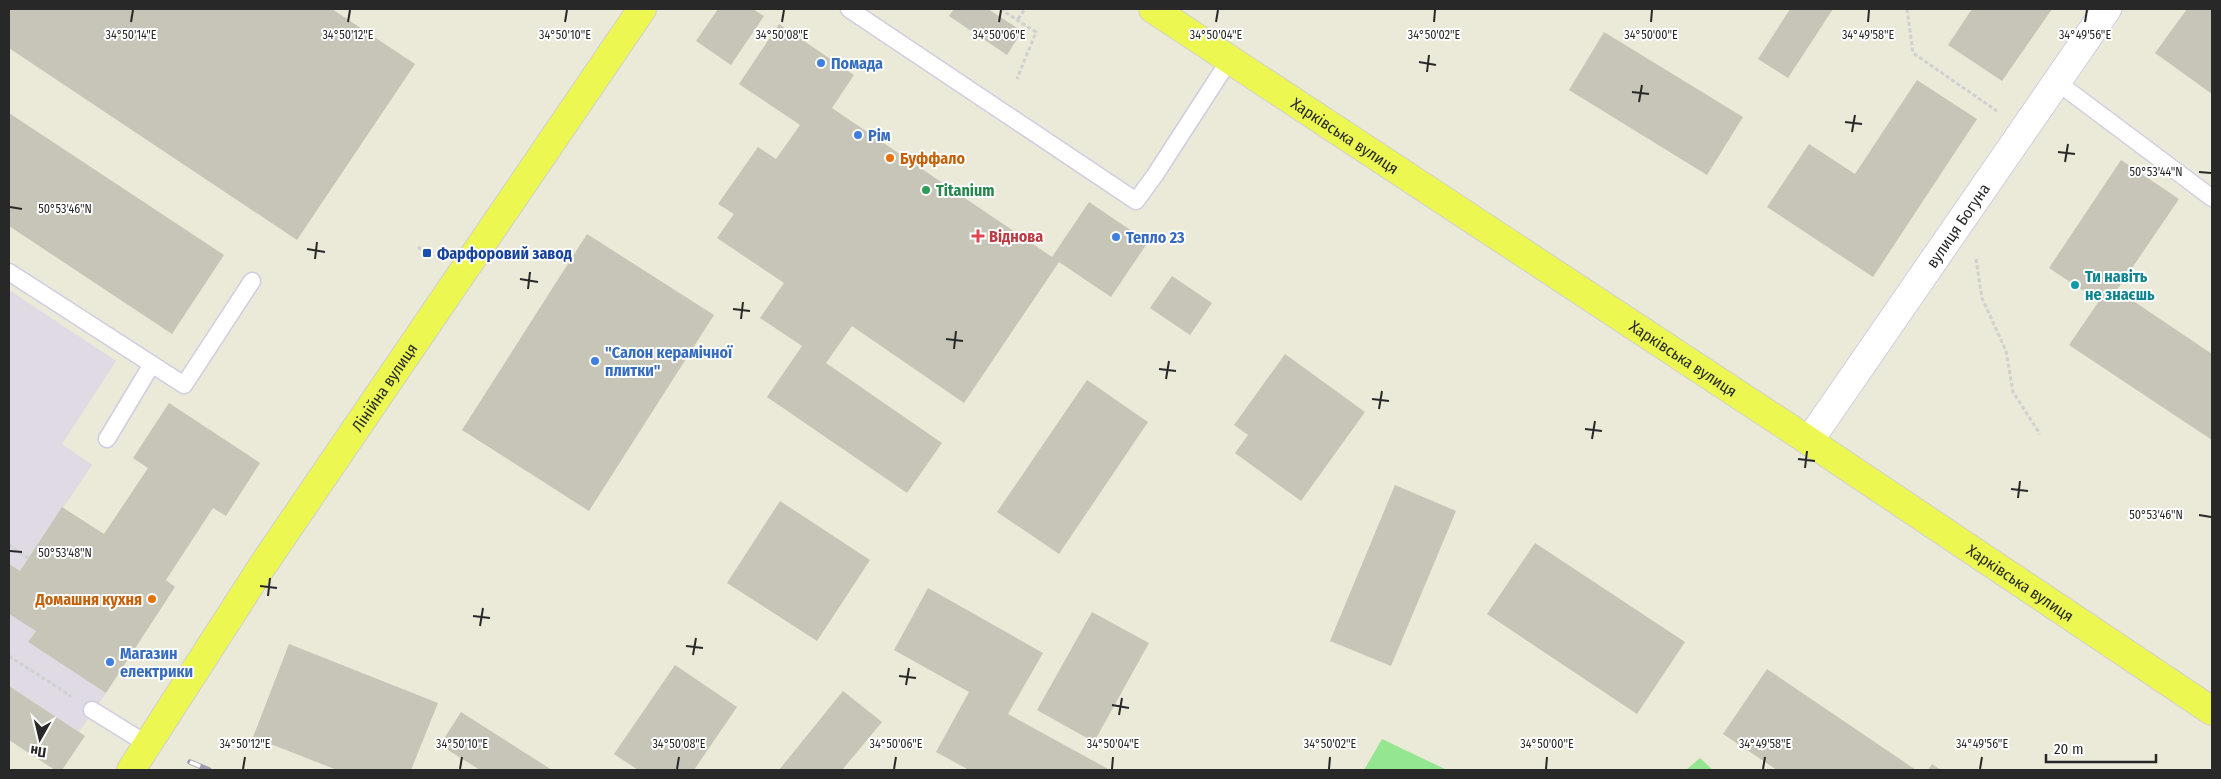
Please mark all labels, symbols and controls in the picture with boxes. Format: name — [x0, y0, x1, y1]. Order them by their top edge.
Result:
text: 34°50'14"E — [106, 28, 157, 42]
text: 34°50'12"E — [323, 28, 374, 42]
text: 34°50'10"E — [539, 28, 591, 42]
text: 34°50'08"E — [756, 28, 809, 42]
text: 34°50'06"E — [973, 28, 1026, 42]
text: 34°50'04"E — [1190, 28, 1243, 42]
text: 34°50'02"E — [1408, 28, 1461, 42]
text: 34°50'00"E — [1624, 28, 1678, 42]
text: 34°49'58"E — [1842, 28, 1894, 42]
text: 34°49'56"E — [2059, 28, 2111, 42]
place label: Помада — [831, 54, 883, 73]
marker: Помада — [815, 57, 827, 69]
street label: Харківська вулиця — [1287, 94, 1402, 178]
place label: Рім — [868, 126, 891, 145]
marker: Рім — [852, 129, 864, 141]
place label: Буффало — [900, 149, 965, 168]
marker: Буффало — [884, 152, 896, 164]
text: 50°53'44"N — [2129, 165, 2183, 179]
street label: вулиця Богуна — [1922, 180, 1994, 271]
place label: Titanium — [936, 181, 994, 200]
marker: Titanium — [920, 184, 932, 196]
text: 50°53'46"N — [38, 202, 92, 216]
place label: Віднова — [989, 227, 1043, 246]
place label: Тепло 23 — [1126, 228, 1185, 247]
marker: Віднова — [971, 229, 985, 243]
marker: Тепло 23 — [1110, 231, 1122, 243]
place label: Фарфоровий завод — [437, 244, 572, 263]
marker: Фарфоровий завод — [421, 247, 433, 259]
place label: Ти навіть не знаєшь — [2085, 267, 2155, 304]
marker: Ти навіть не знаєшь — [2069, 279, 2081, 291]
street label: Харківська вулиця — [1626, 316, 1740, 401]
street label: Лінійна вулиця — [348, 340, 421, 435]
place label: "Салон керамічної плитки" — [605, 343, 733, 380]
marker: "Салон керамічної плитки" — [589, 355, 601, 367]
text: 50°53'46"N — [2129, 508, 2183, 522]
street label: Харківська вулиця — [1963, 540, 2077, 626]
text: 50°53'48"N — [38, 546, 92, 560]
place label: Домашня кухня — [34, 590, 142, 609]
marker: Домашня кухня — [146, 593, 158, 605]
place label: Магазин електрики — [120, 644, 193, 681]
marker: Магазин електрики — [104, 656, 116, 668]
north arrow — [15, 714, 65, 764]
scale bar — [2046, 732, 2156, 764]
text: 34°50'12"E — [220, 737, 271, 751]
text: 34°50'10"E — [436, 737, 488, 751]
text: 34°50'08"E — [653, 737, 706, 751]
text: 34°50'06"E — [870, 737, 923, 751]
text: 34°50'04"E — [1087, 737, 1140, 751]
text: 34°50'02"E — [1304, 737, 1357, 751]
text: 34°50'00"E — [1520, 737, 1574, 751]
text: 34°49'58"E — [1739, 737, 1791, 751]
text: 34°49'56"E — [1956, 737, 2008, 751]
text: 20 m — [2054, 740, 2084, 758]
text: Пн — [29, 742, 47, 761]

